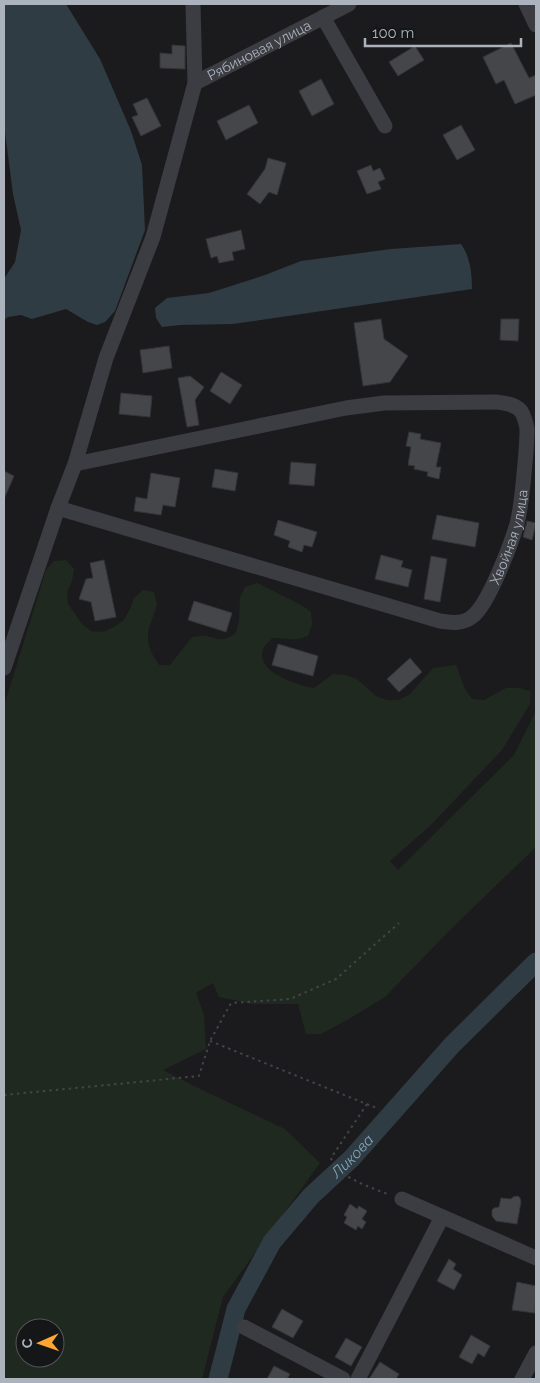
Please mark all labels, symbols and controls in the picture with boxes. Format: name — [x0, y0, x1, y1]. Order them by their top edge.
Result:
scale bar — [365, 15, 521, 47]
street label: Рябиновая улица — [204, 17, 314, 83]
text: 100 m — [372, 24, 414, 42]
street label: Хвойная улица — [486, 489, 531, 587]
water label: Ликова — [327, 1131, 377, 1182]
north arrow — [15, 1318, 65, 1368]
text: С — [19, 1338, 35, 1349]

